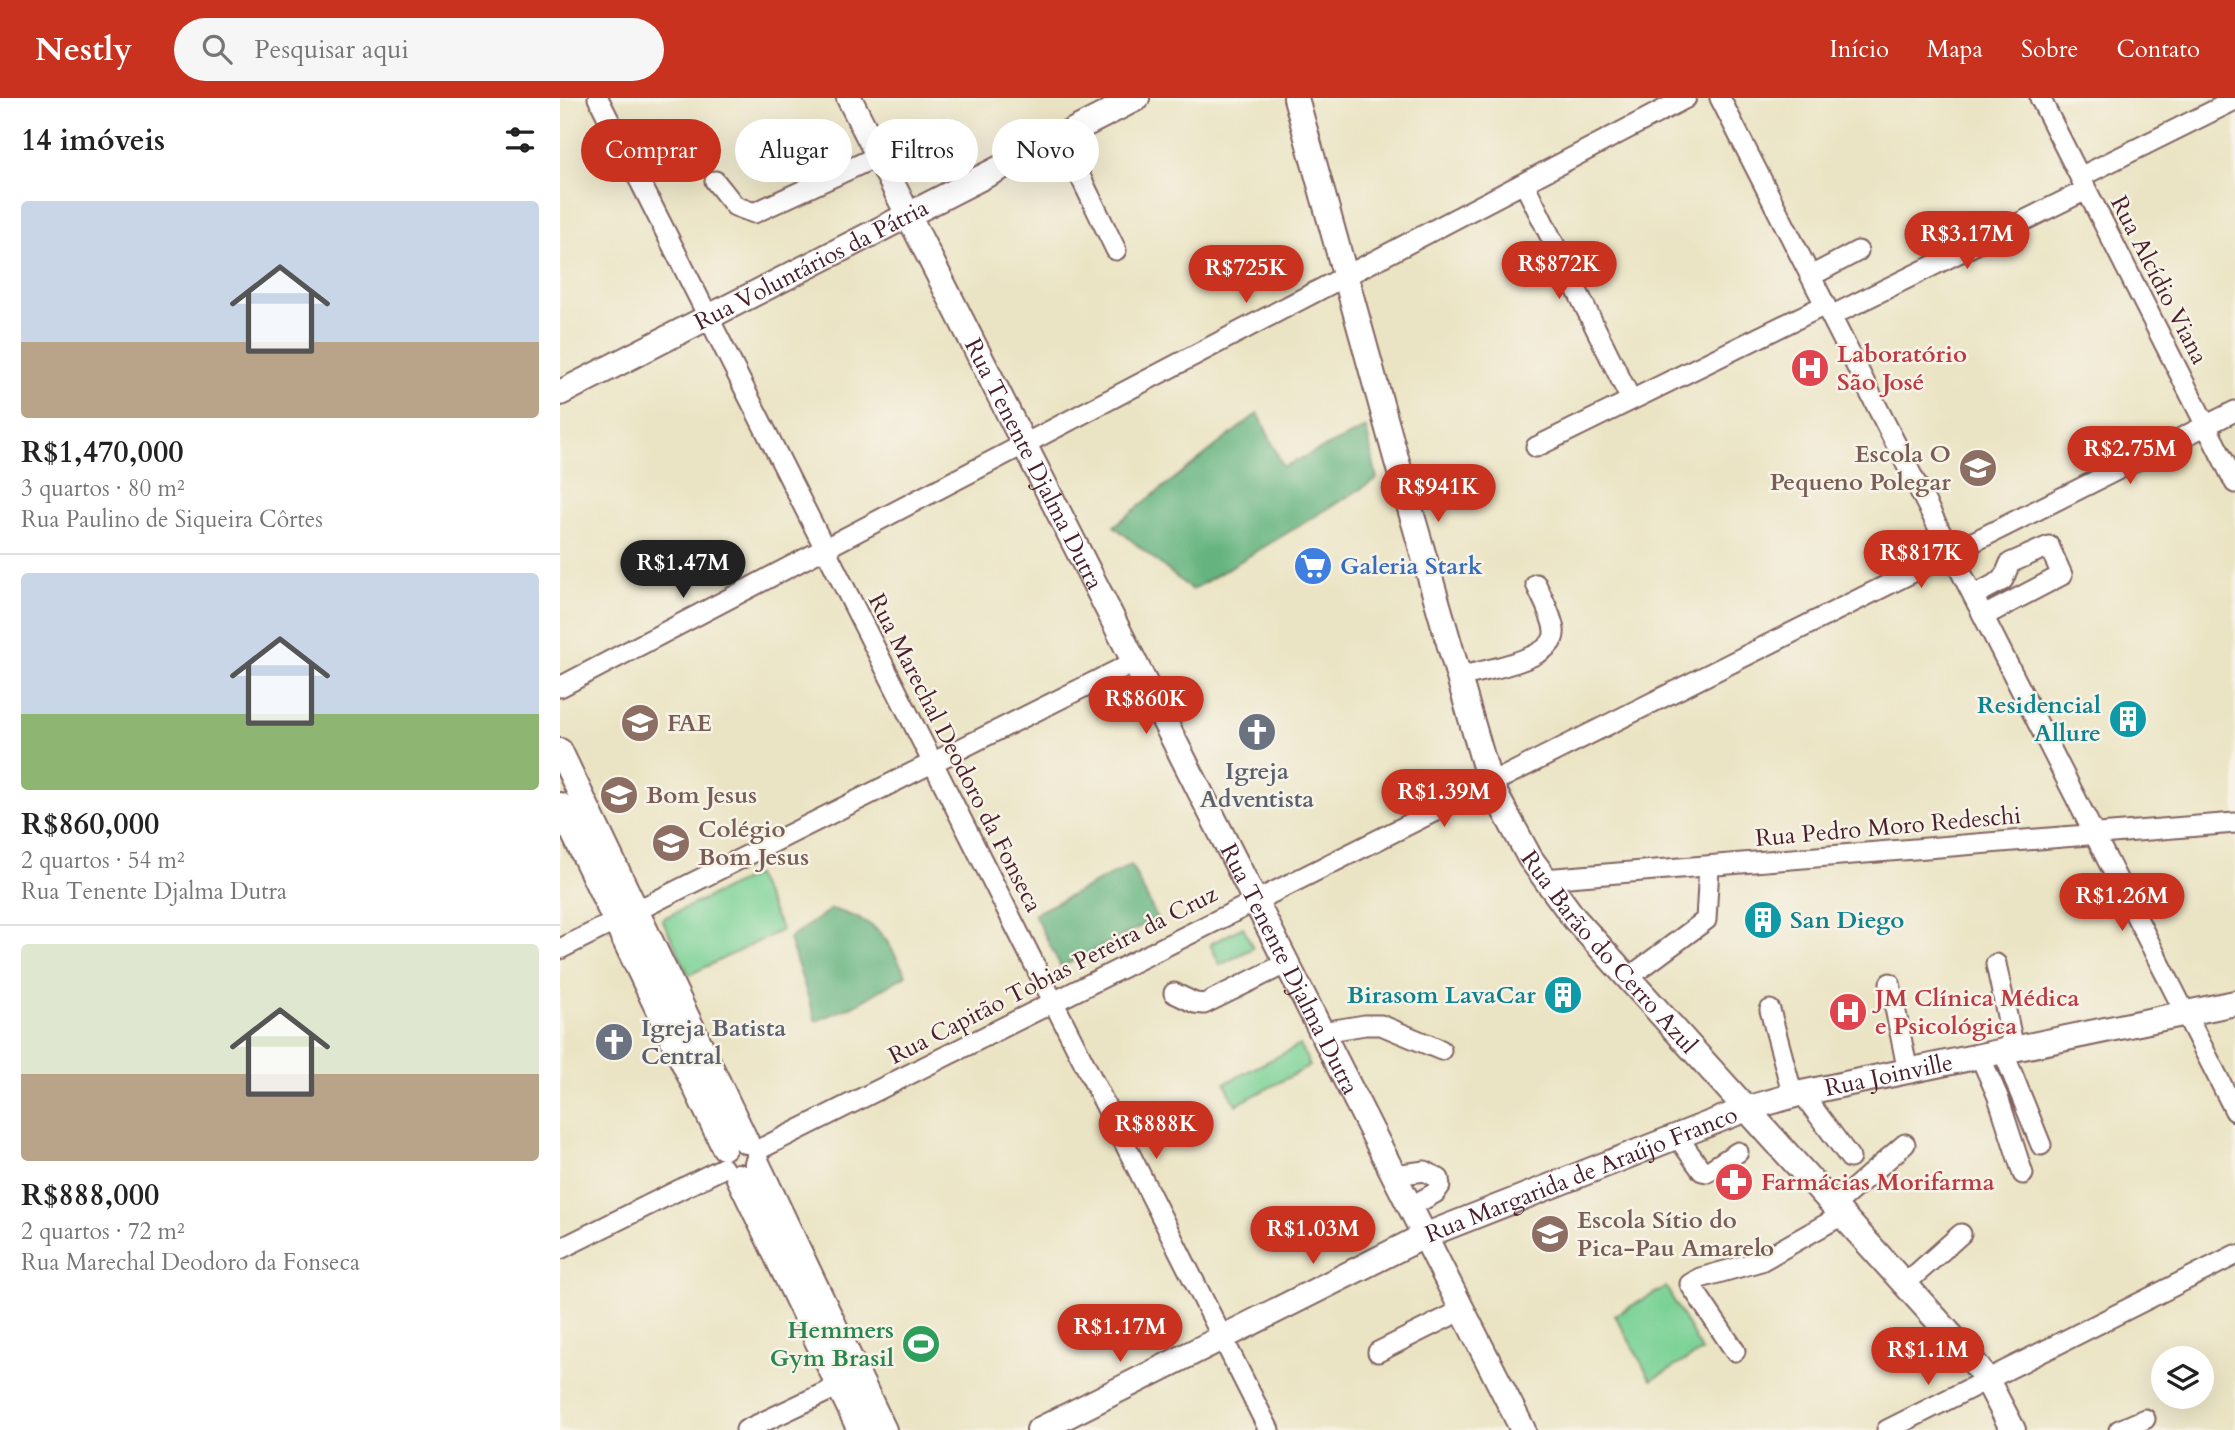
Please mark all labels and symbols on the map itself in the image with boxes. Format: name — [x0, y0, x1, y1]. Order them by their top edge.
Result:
street label: Rua Alcídio Viana — [2102, 190, 2216, 371]
street label: Rua Voluntários da Pátria — [688, 191, 934, 338]
pin: R$3.17M — [1902, 212, 2032, 271]
pin: R$872K — [1502, 242, 1616, 301]
pin: R$725K — [1189, 246, 1303, 305]
street label: Rua Tenente Djalma Dutra — [957, 333, 1112, 596]
place label: Laboratório São José — [1837, 338, 1967, 399]
hospital icon: Laboratório São José — [1789, 347, 1831, 389]
pin: R$2.75M — [2065, 426, 2195, 486]
place label: Escola O Pequeno Polegar — [1770, 438, 1951, 499]
school or university icon: Escola O Pequeno Polegar — [1957, 447, 1999, 489]
pin: R$941K — [1381, 464, 1495, 524]
pin: R$817K — [1864, 531, 1978, 590]
pin: R$1.47M — [618, 540, 748, 600]
supermarket icon: Galeria Stark — [1292, 545, 1334, 587]
place label: Galeria Stark — [1340, 550, 1483, 583]
street label: Rua Marechal Deodoro da Fonseca — [860, 588, 1050, 919]
pin: R$860K — [1089, 676, 1203, 736]
place label: Residencial Allure — [1977, 689, 2101, 750]
building icon: Residencial Allure — [2107, 698, 2149, 740]
school or university icon: FAE — [619, 702, 661, 744]
place label: FAE — [667, 707, 712, 740]
church icon: Igreja Adventista — [1236, 711, 1278, 753]
place label: Igreja Adventista — [1200, 755, 1314, 816]
pin: R$1.39M — [1379, 770, 1509, 829]
school or university icon: Bom Jesus — [598, 774, 640, 816]
place label: Bom Jesus — [646, 779, 757, 812]
street label: Rua Pedro Moro Redeschi — [1754, 799, 2022, 855]
place label: Colégio Bom Jesus — [698, 813, 809, 874]
school or university icon: Colégio Bom Jesus — [650, 822, 692, 864]
street label: Rua Tenente Djalma Dutra — [1212, 838, 1367, 1101]
street label: Rua Barão do Cerro Azul — [1513, 844, 1705, 1061]
pin: R$1.26M — [2057, 874, 2187, 933]
street label: Rua Capitão Tobias Pereira da Cruz — [883, 877, 1223, 1073]
building icon: San Diego — [1742, 899, 1784, 941]
place label: San Diego — [1790, 904, 1904, 937]
building icon: Birasom LavaCar — [1542, 974, 1584, 1016]
place label: Birasom LavaCar — [1347, 979, 1536, 1012]
place label: JM Clínica Médica e Psicológica — [1872, 982, 2080, 1043]
hospital icon: JM Clínica Médica e Psicológica — [1827, 991, 1869, 1033]
place label: Igreja Batista Central — [641, 1012, 786, 1073]
church icon: Igreja Batista Central — [593, 1021, 635, 1063]
street label: Rua Joinville — [1822, 1046, 1956, 1104]
street label: Rua Margarida de Araújo Franco — [1420, 1098, 1742, 1251]
pin: R$888K — [1099, 1102, 1213, 1161]
pharmacy icon: Farmácias Morifarma — [1713, 1161, 1755, 1203]
place label: Farmácias Morifarma — [1761, 1166, 1995, 1199]
place label: Escola Sítio do Pica-Pau Amarelo — [1577, 1204, 1774, 1265]
pin: R$1.03M — [1248, 1206, 1378, 1266]
school or university icon: Escola Sítio do Pica-Pau Amarelo — [1529, 1213, 1571, 1255]
pin: R$1.17M — [1055, 1304, 1185, 1364]
place label: Hemmers Gym Brasil — [770, 1314, 894, 1375]
sports icon: Hemmers Gym Brasil — [900, 1323, 942, 1365]
pin: R$1.1M — [1871, 1328, 1985, 1387]

